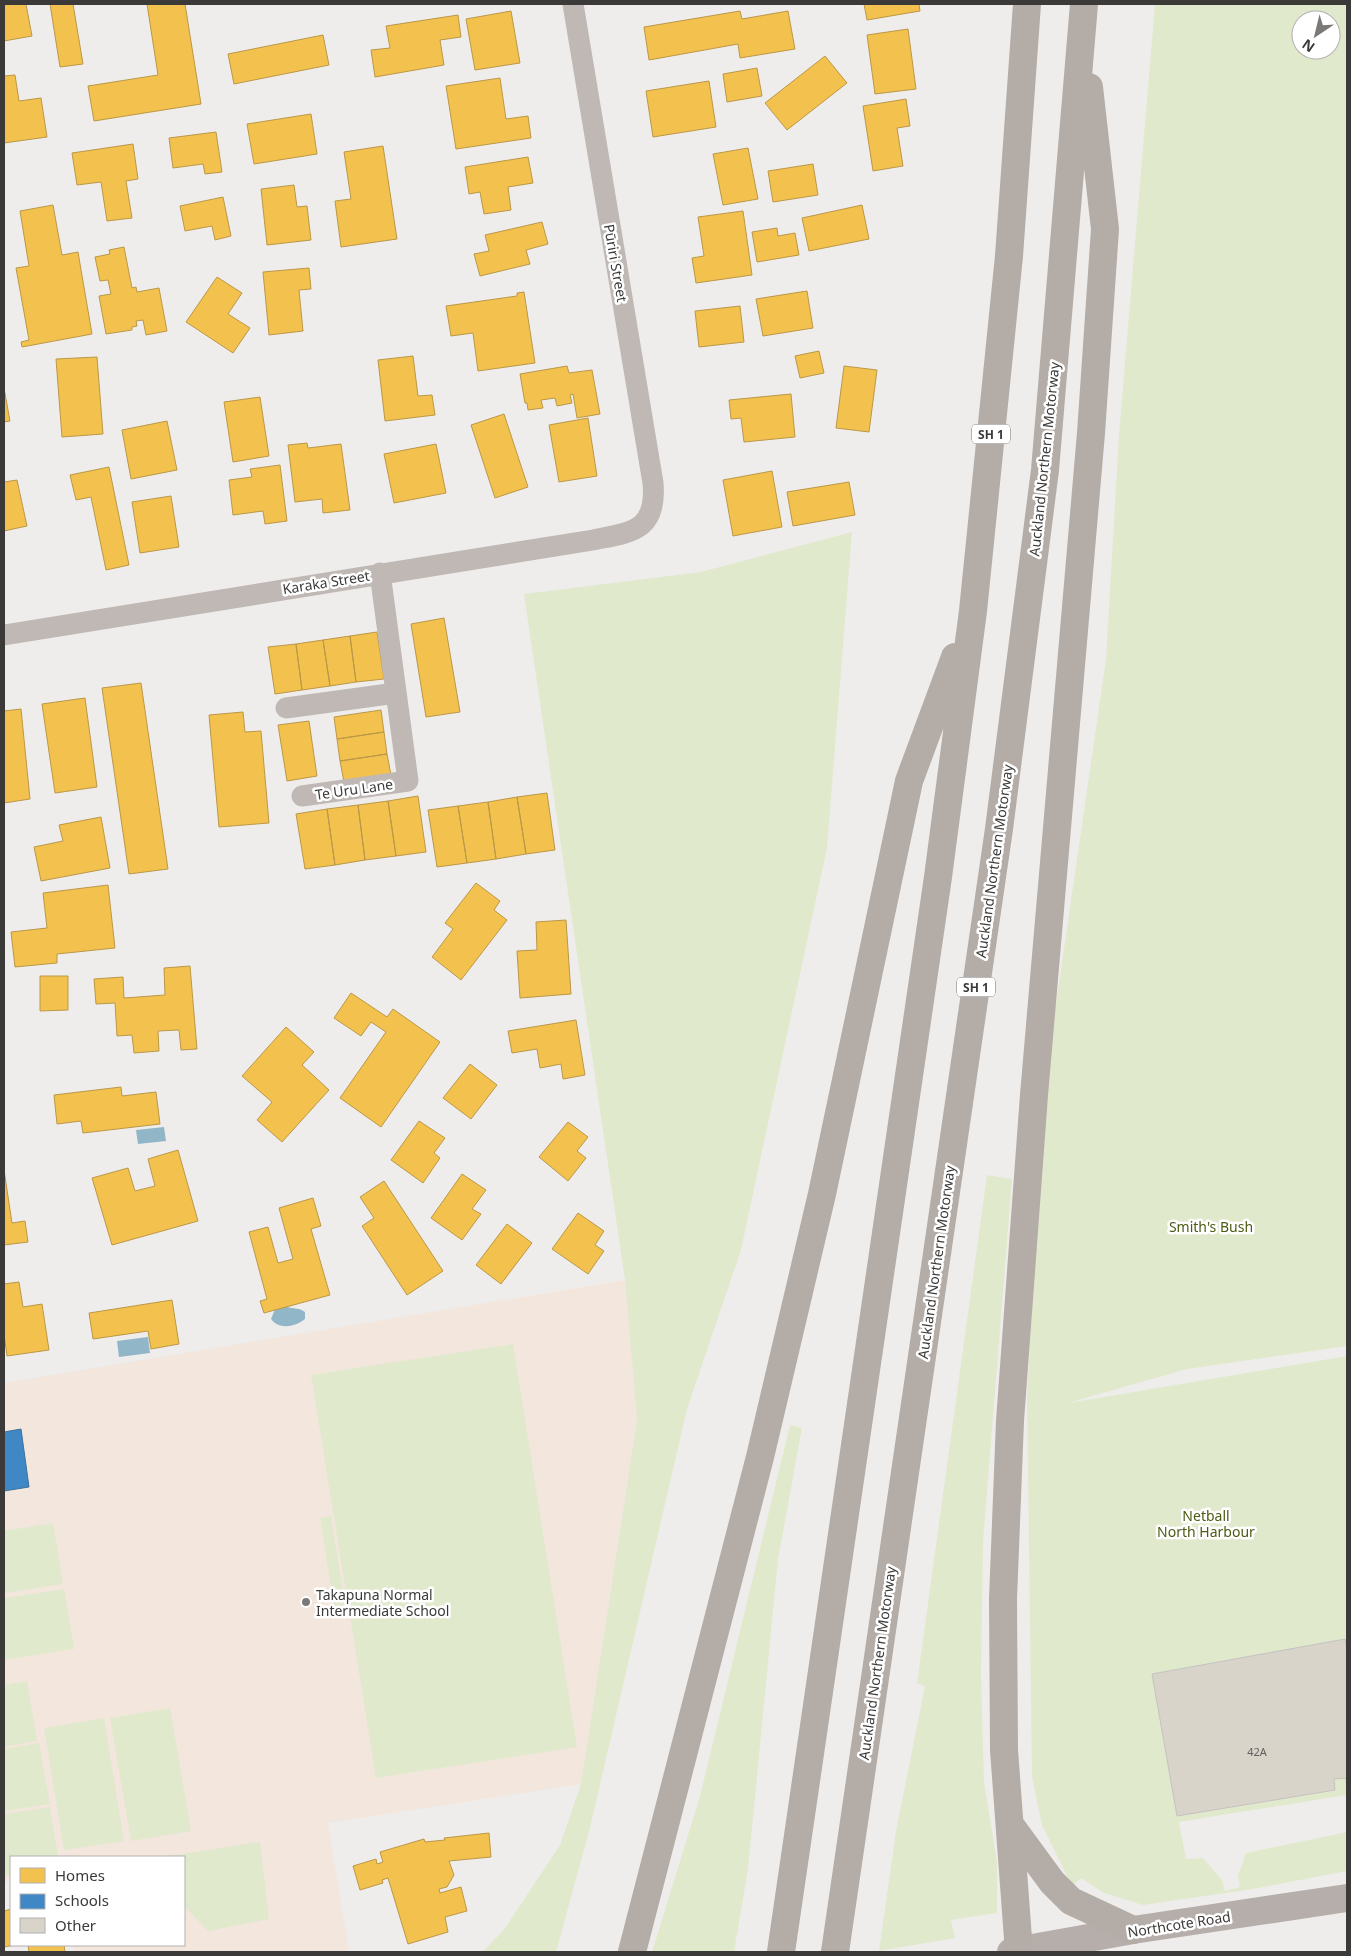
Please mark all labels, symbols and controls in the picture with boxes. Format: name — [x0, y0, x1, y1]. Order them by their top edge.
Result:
north arrow — [1291, 10, 1341, 60]
text: N — [1298, 35, 1318, 57]
street label: Pūriri Street — [600, 223, 632, 303]
street label: Auckland Northern Motorway — [1024, 360, 1064, 557]
road number: SH 1 — [972, 424, 1010, 444]
street label: Karaka Street — [281, 566, 371, 598]
street label: Auckland Northern Motorway — [971, 762, 1017, 959]
street label: Te Uru Lane — [314, 774, 394, 804]
road number: SH 1 — [957, 978, 995, 996]
street label: Auckland Northern Motorway — [913, 1163, 959, 1360]
park label: Smith's Bush — [1169, 1217, 1253, 1236]
park label: Netball North Harbour — [1157, 1506, 1255, 1541]
street label: Auckland Northern Motorway — [854, 1564, 900, 1761]
place label: Takapuna Normal Intermediate School — [316, 1585, 449, 1620]
marker: Takapuna Normal Intermediate School — [300, 1596, 312, 1608]
house number: 42A — [1247, 1744, 1268, 1759]
legend — [10, 1856, 185, 1946]
text: Homes — [55, 1865, 105, 1885]
text: Schools — [55, 1890, 109, 1910]
street label: Northcote Road — [1126, 1906, 1232, 1942]
text: Other — [55, 1915, 96, 1935]

